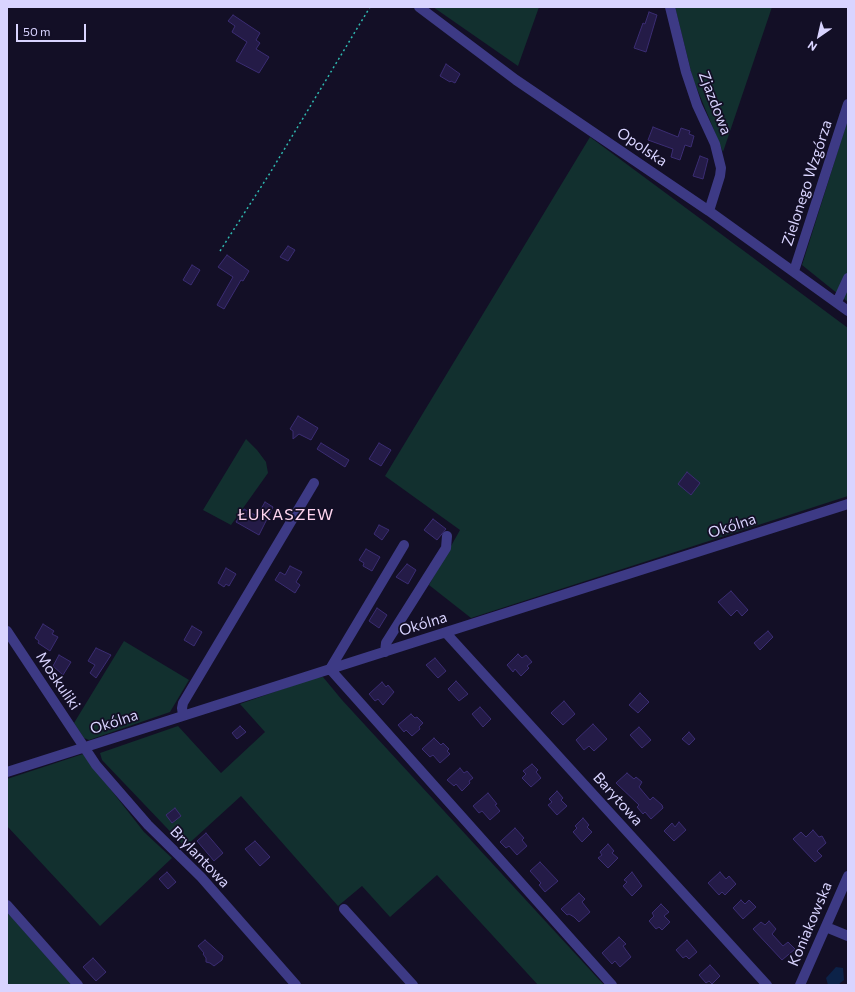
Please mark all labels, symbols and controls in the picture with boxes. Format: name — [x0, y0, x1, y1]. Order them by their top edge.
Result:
scale bar — [18, 16, 88, 42]
north arrow — [799, 16, 839, 56]
text: 50 m — [23, 24, 51, 38]
text: N — [805, 39, 819, 54]
street label: Zjazdowa — [695, 69, 735, 137]
street label: Zielonego Wzgórza — [778, 118, 836, 248]
street label: Opolska — [613, 124, 671, 170]
district label: ŁUKASZEW — [238, 505, 334, 525]
street label: Okólna — [706, 510, 758, 542]
street label: Okólna — [397, 608, 449, 640]
street label: Moskuliki — [32, 649, 84, 713]
street label: Okólna — [88, 706, 140, 738]
street label: Barytowa — [589, 769, 647, 829]
street label: Brylantowa — [166, 823, 234, 891]
street label: Koniakowska — [784, 879, 836, 969]

